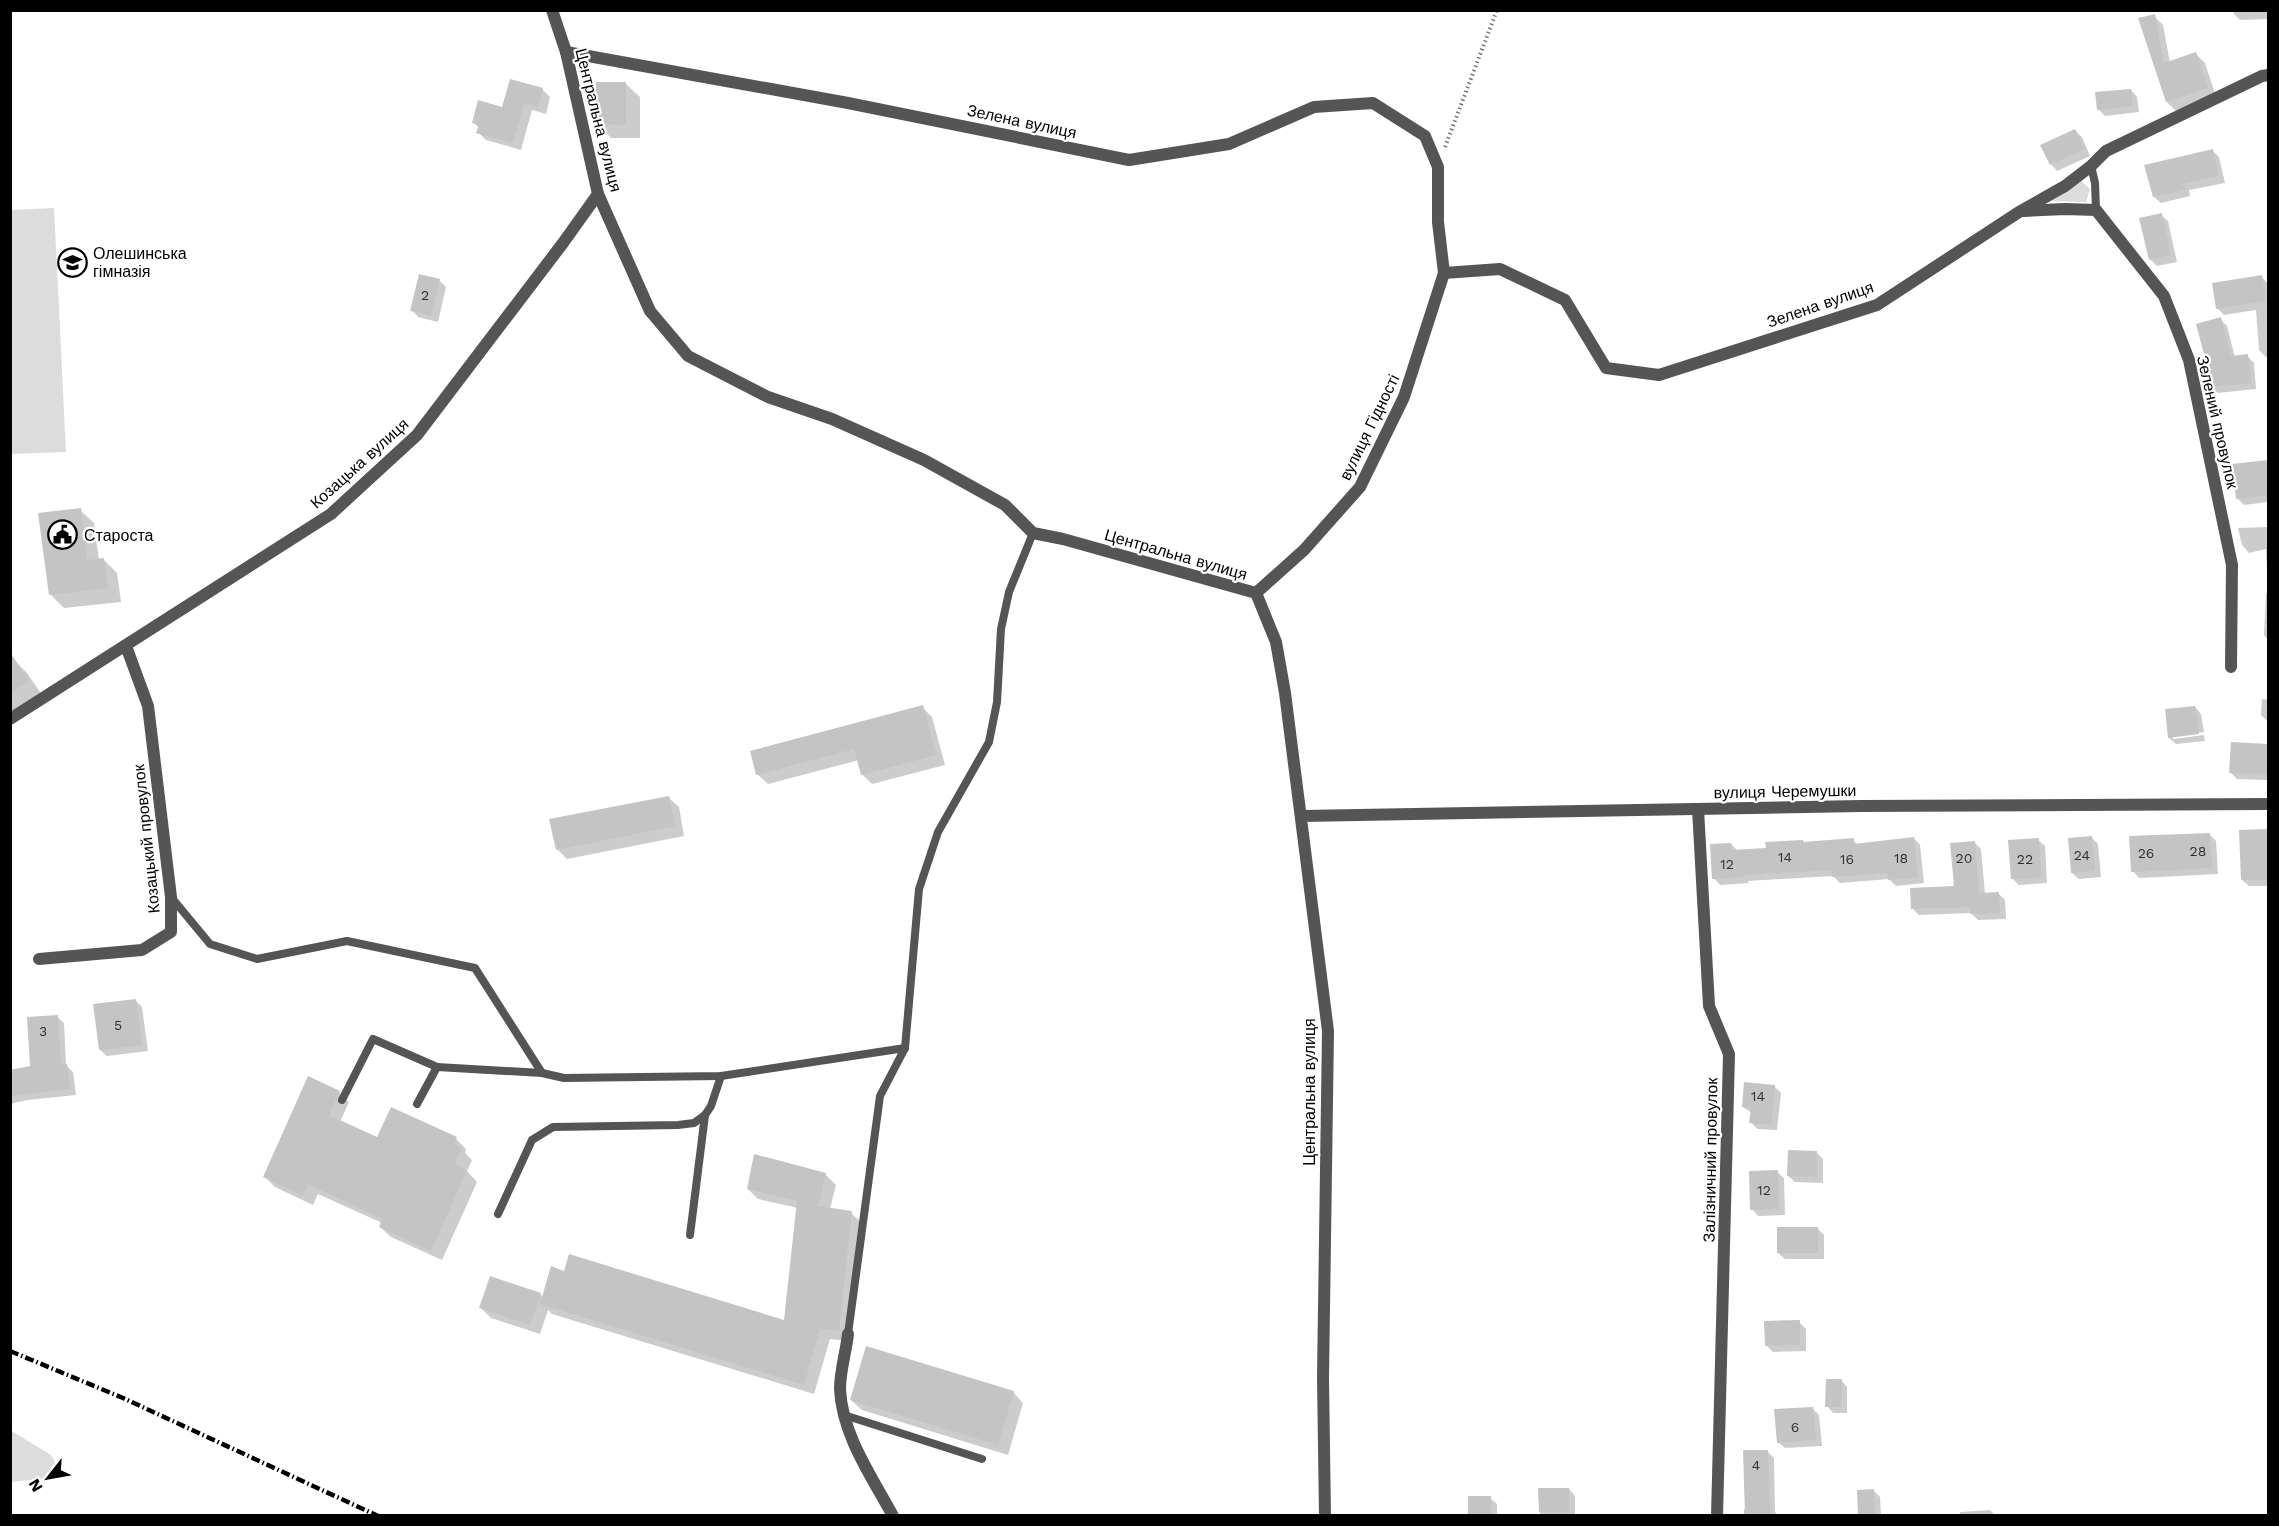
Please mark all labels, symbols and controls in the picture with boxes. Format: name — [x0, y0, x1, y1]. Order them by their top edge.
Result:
street label: Центральна вулиця — [571, 46, 626, 194]
street label: Зелена вулиця — [965, 101, 1078, 142]
place label: Олешинська гімназія — [93, 244, 187, 281]
school or university icon: Олешинська гімназія — [56, 246, 88, 278]
street label: Зелена вулиця — [1764, 277, 1876, 332]
house number: 2 — [421, 287, 429, 303]
street label: Зелений провулок — [2193, 354, 2242, 492]
street label: вулиця Гідності — [1336, 371, 1403, 483]
street label: Козацька вулиця — [306, 414, 412, 512]
public building icon: Староста — [47, 519, 79, 551]
street label: Центральна вулиця — [1102, 525, 1249, 584]
place label: Староста — [84, 526, 154, 545]
street label: Козацький провулок — [129, 762, 164, 914]
street label: вулиця Черемушки — [1714, 781, 1856, 802]
house number: 28 — [2190, 843, 2206, 859]
house number: 26 — [2138, 845, 2154, 861]
house number: 24 — [2074, 847, 2090, 863]
house number: 14 — [1778, 849, 1792, 865]
house number: 18 — [1894, 850, 1908, 866]
house number: 20 — [1956, 850, 1972, 866]
house number: 16 — [1840, 851, 1854, 867]
house number: 22 — [2017, 851, 2033, 867]
house number: 12 — [1720, 856, 1734, 872]
house number: 5 — [114, 1017, 122, 1033]
street label: Центральна вулиця — [1300, 1018, 1319, 1166]
house number: 3 — [39, 1023, 47, 1039]
street label: Залізничний провулок — [1700, 1076, 1721, 1243]
house number: 14 — [1751, 1088, 1765, 1104]
house number: 12 — [1757, 1182, 1771, 1198]
house number: 6 — [1791, 1419, 1799, 1435]
north arrow — [18, 1448, 78, 1508]
house number: 4 — [1752, 1457, 1760, 1473]
text: N — [24, 1475, 47, 1495]

